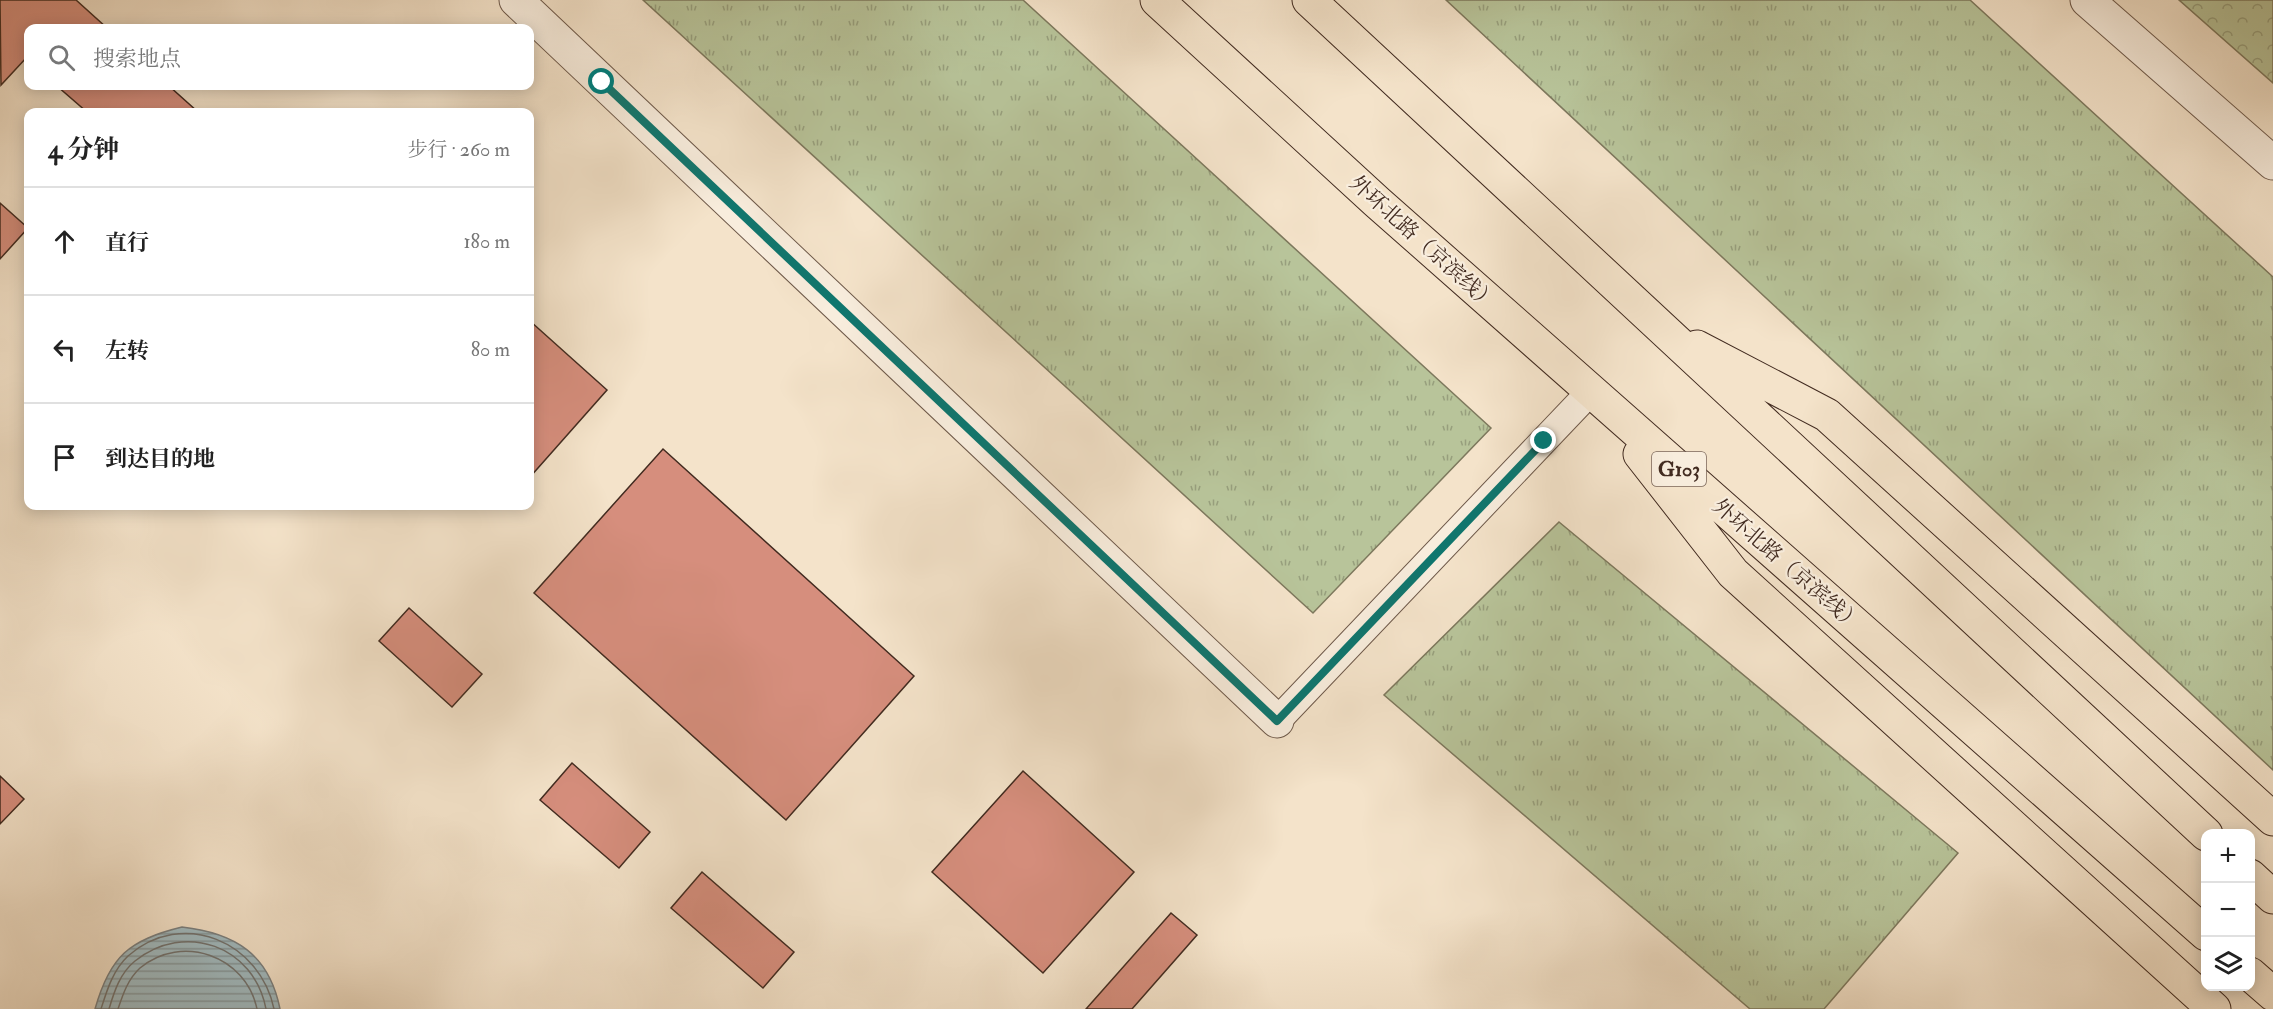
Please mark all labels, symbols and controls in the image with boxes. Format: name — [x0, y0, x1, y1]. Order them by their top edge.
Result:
search box — [24, 24, 534, 90]
icon: search — [45, 41, 78, 74]
text: 搜索地点 — [93, 45, 181, 73]
route start — [588, 68, 614, 94]
text: 4 分钟 — [48, 134, 120, 166]
text: 步行 · 260 m — [407, 137, 510, 162]
street label: 外环北路（京滨线） — [1344, 170, 1502, 316]
icon: ahead — [48, 225, 81, 258]
text: 直行 — [105, 229, 149, 257]
text: 180 m — [463, 229, 510, 254]
icon: left — [48, 333, 81, 366]
text: 左转 — [105, 337, 149, 365]
text: 80 m — [471, 337, 510, 362]
route end — [1530, 427, 1556, 453]
icon: arrive — [48, 441, 81, 474]
text: 到达目的地 — [105, 445, 215, 473]
road number: G103 — [1652, 452, 1706, 486]
street label: 外环北路（京滨线） — [1707, 493, 1867, 637]
map controls — [2201, 829, 2255, 991]
button: + — [2201, 829, 2255, 883]
button: − — [2201, 883, 2255, 937]
button: layers — [2201, 937, 2255, 991]

